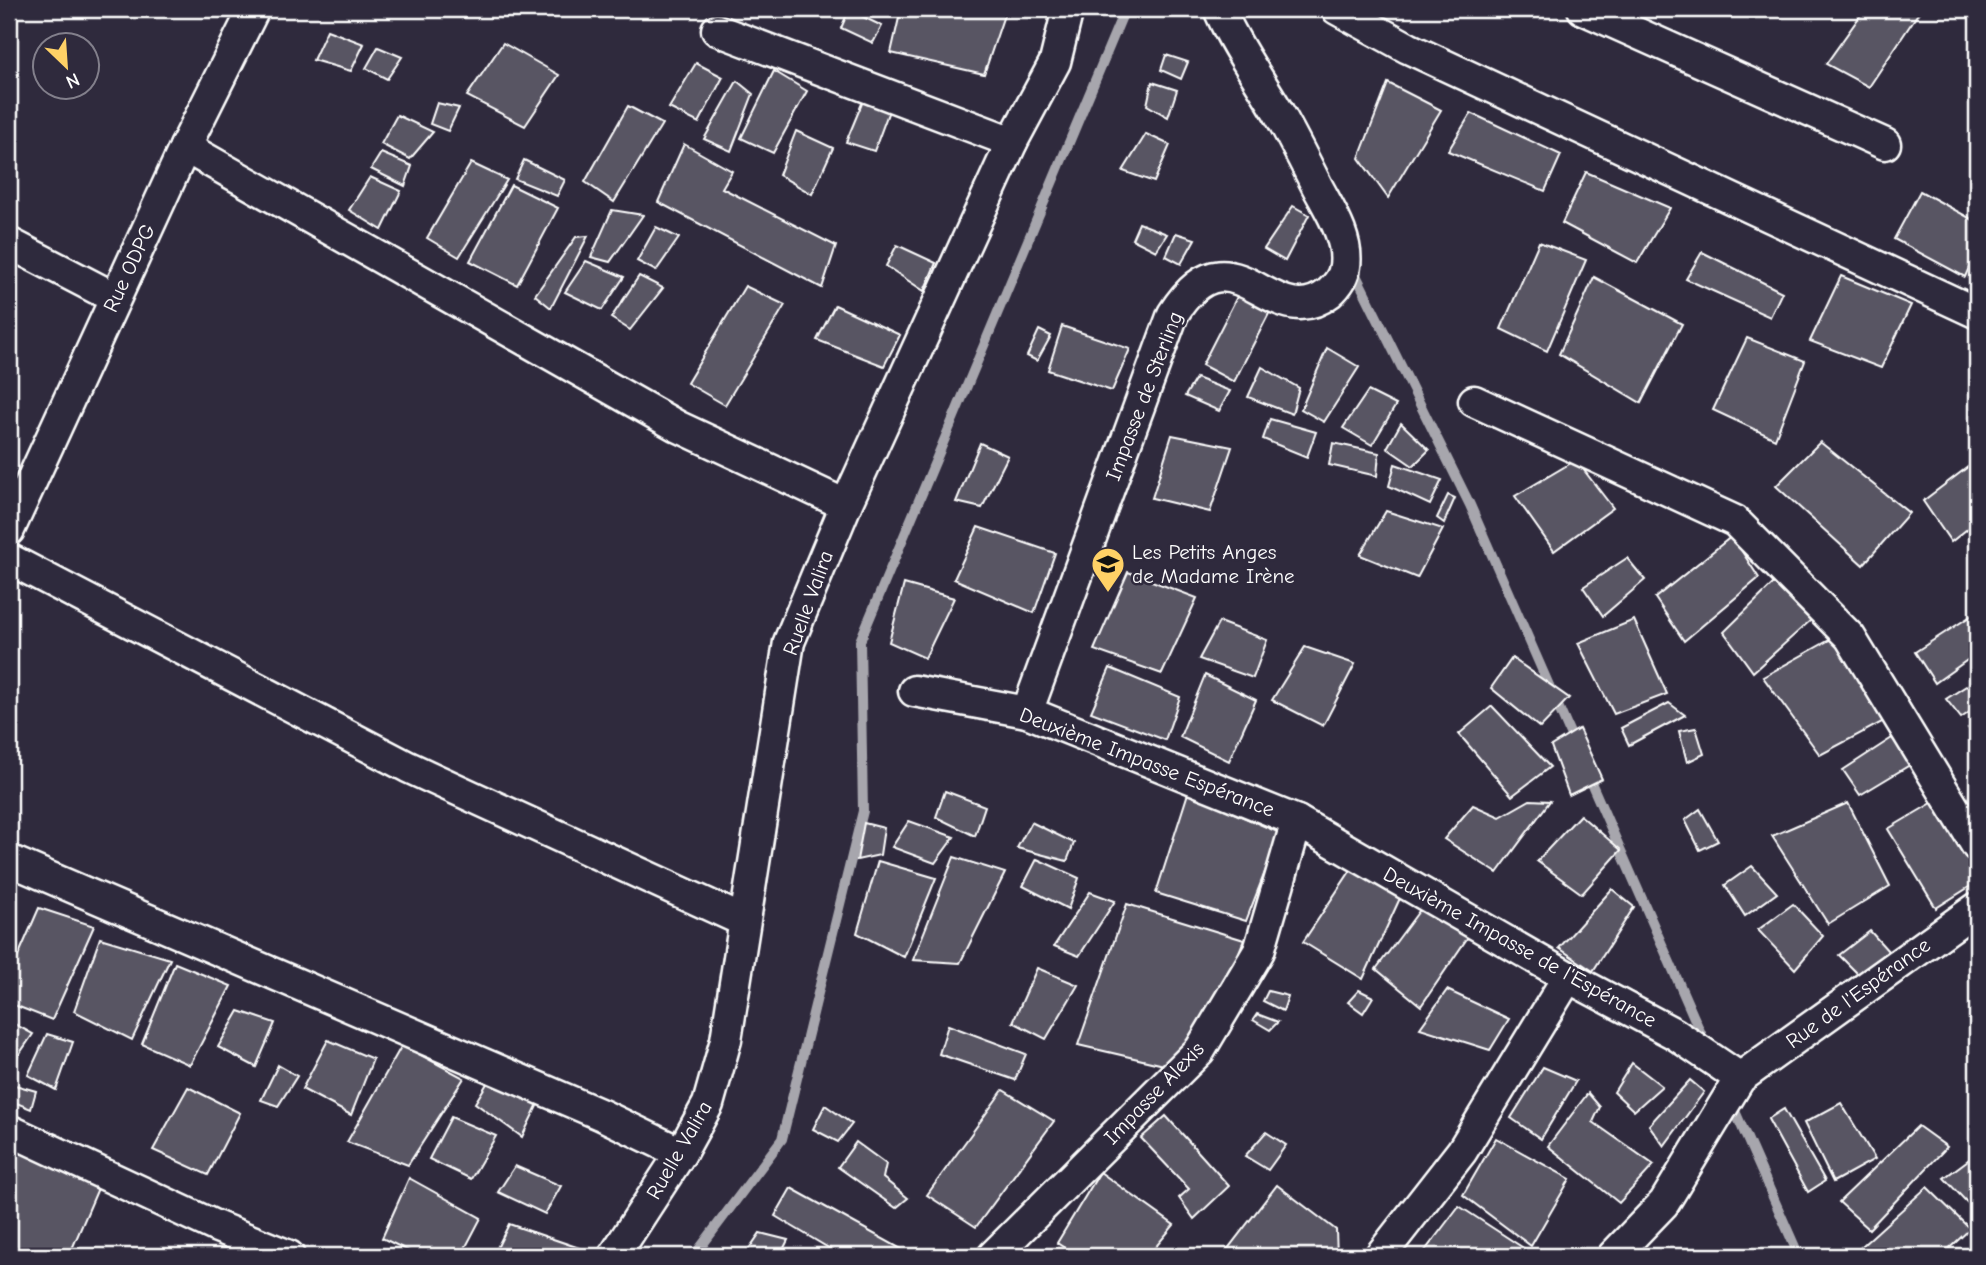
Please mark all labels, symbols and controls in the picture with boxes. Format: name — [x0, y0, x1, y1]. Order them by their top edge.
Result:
north arrow — [32, 32, 102, 102]
text: N — [62, 68, 83, 93]
street label: Rue ODPG — [98, 220, 160, 316]
street label: Impasse de Sterling — [1101, 308, 1187, 484]
place label: Les Petits Anges de Madame Irène — [1132, 540, 1295, 588]
school or university icon: Les Petits Anges de Madame Irène — [1089, 545, 1127, 594]
street label: Ruelle Valira — [778, 547, 838, 659]
street label: Deuxième Impasse Espérance — [1016, 702, 1278, 822]
street label: Deuxième Impasse de l'Espérance — [1379, 862, 1661, 1032]
street label: Rue de l'Espérance — [1781, 933, 1935, 1053]
street label: Impasse Alexis — [1099, 1037, 1209, 1149]
street label: Ruelle Valira — [641, 1097, 717, 1203]

